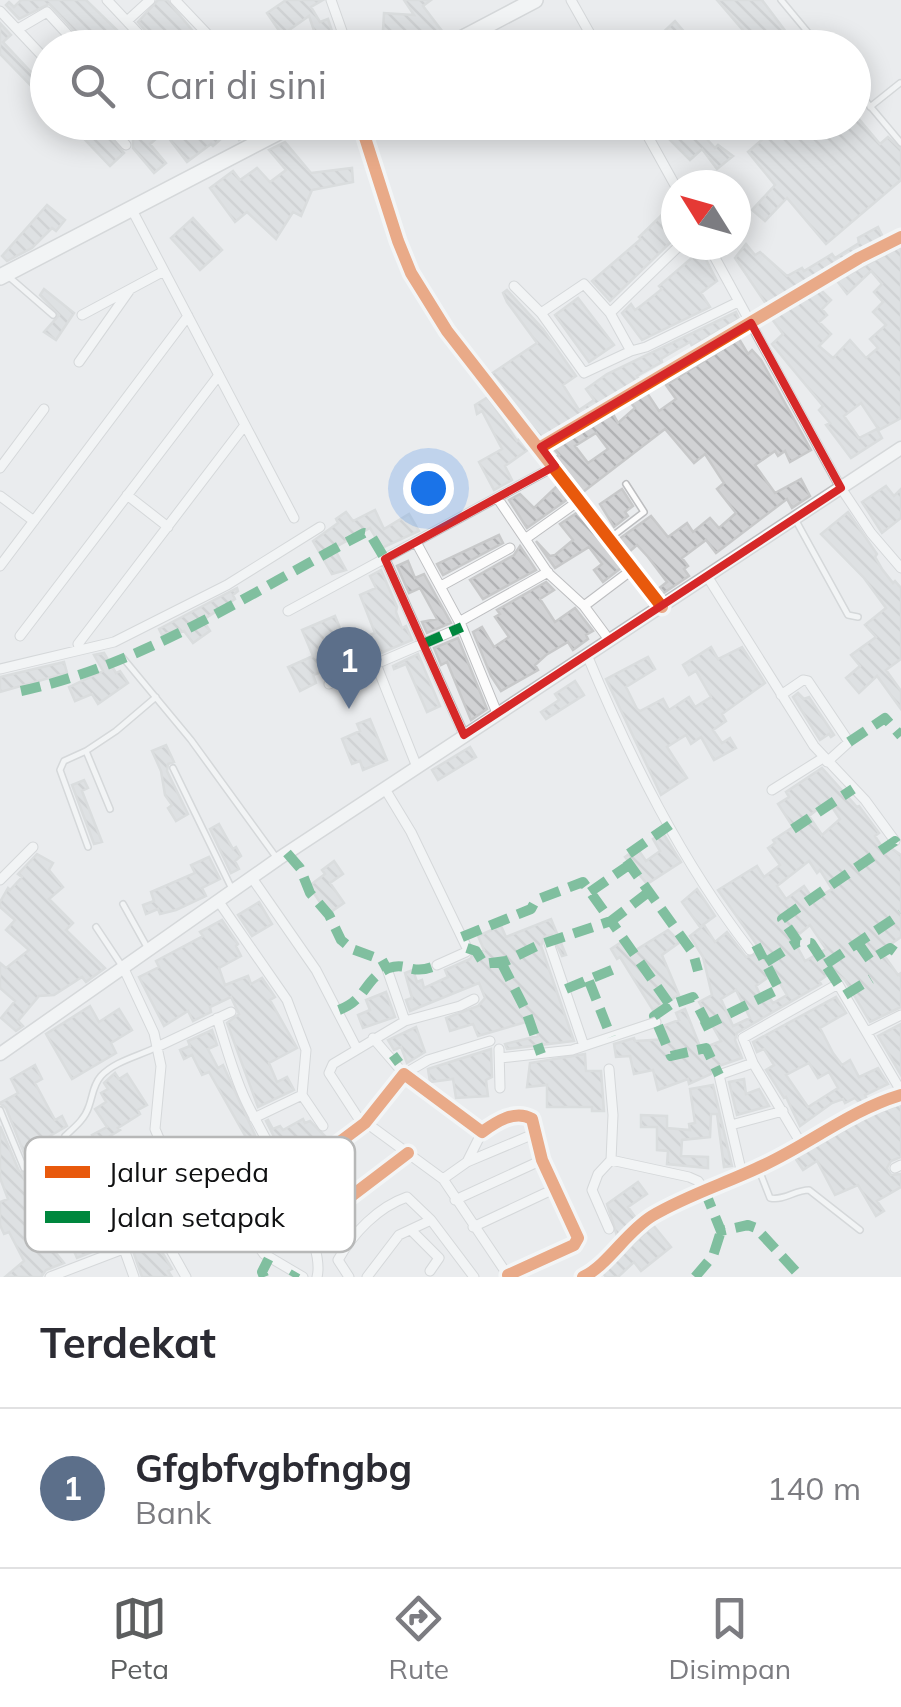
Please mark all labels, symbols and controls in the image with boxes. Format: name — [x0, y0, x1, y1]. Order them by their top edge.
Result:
search box — [30, 30, 871, 140]
icon: search — [65, 58, 120, 113]
text: Cari di sini — [145, 61, 327, 109]
north arrow — [661, 170, 751, 260]
your location — [403, 463, 454, 514]
pin: 1 — [316, 626, 382, 709]
legend — [25, 1137, 355, 1252]
text: Jalur sepeda — [108, 1154, 269, 1189]
text: Jalan setapak — [108, 1199, 286, 1234]
text: Terdekat — [40, 1316, 216, 1369]
text: Gfgbfvgbfngbg — [135, 1444, 412, 1492]
text: 1 — [63, 1468, 82, 1508]
text: 140 m — [767, 1468, 861, 1508]
text: Bank — [135, 1492, 211, 1532]
tab: Peta — [110, 1591, 169, 1686]
tab: Rute — [389, 1591, 449, 1686]
tab: Disimpan — [669, 1591, 791, 1686]

